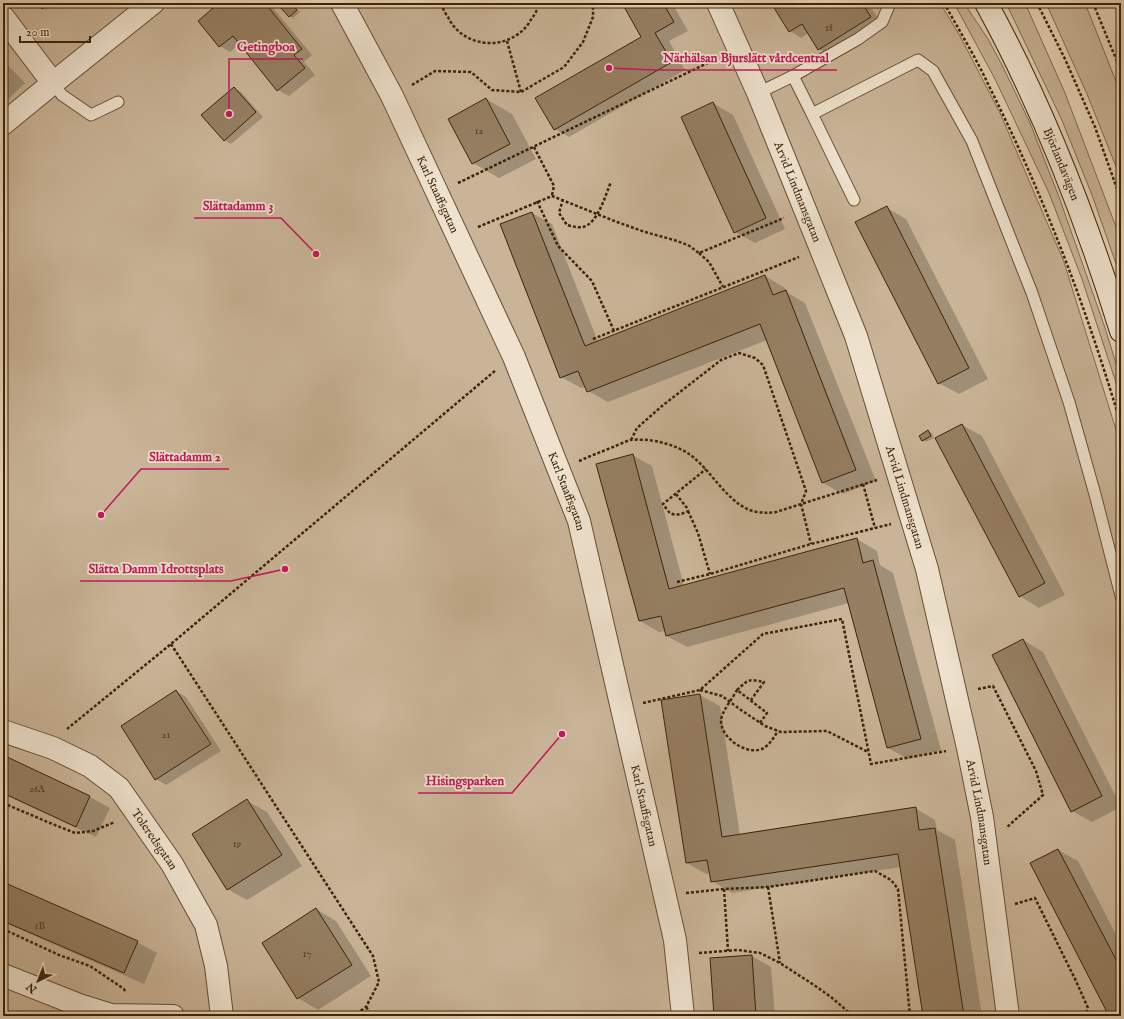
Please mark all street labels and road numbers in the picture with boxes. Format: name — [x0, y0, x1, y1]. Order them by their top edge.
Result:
street label: Björlandavägen — [1040, 125, 1083, 203]
street label: Arvid Lindmansgatan — [770, 138, 825, 245]
street label: Karl Staaffsgatan — [413, 153, 463, 236]
street label: Arvid Lindmansgatan — [882, 443, 928, 551]
street label: Karl Staaffsgatan — [545, 450, 589, 533]
street label: Arvid Lindmansgatan — [963, 757, 996, 867]
street label: Karl Staaffsgatan — [628, 763, 661, 849]
street label: Toleredsgatan — [128, 806, 181, 873]

